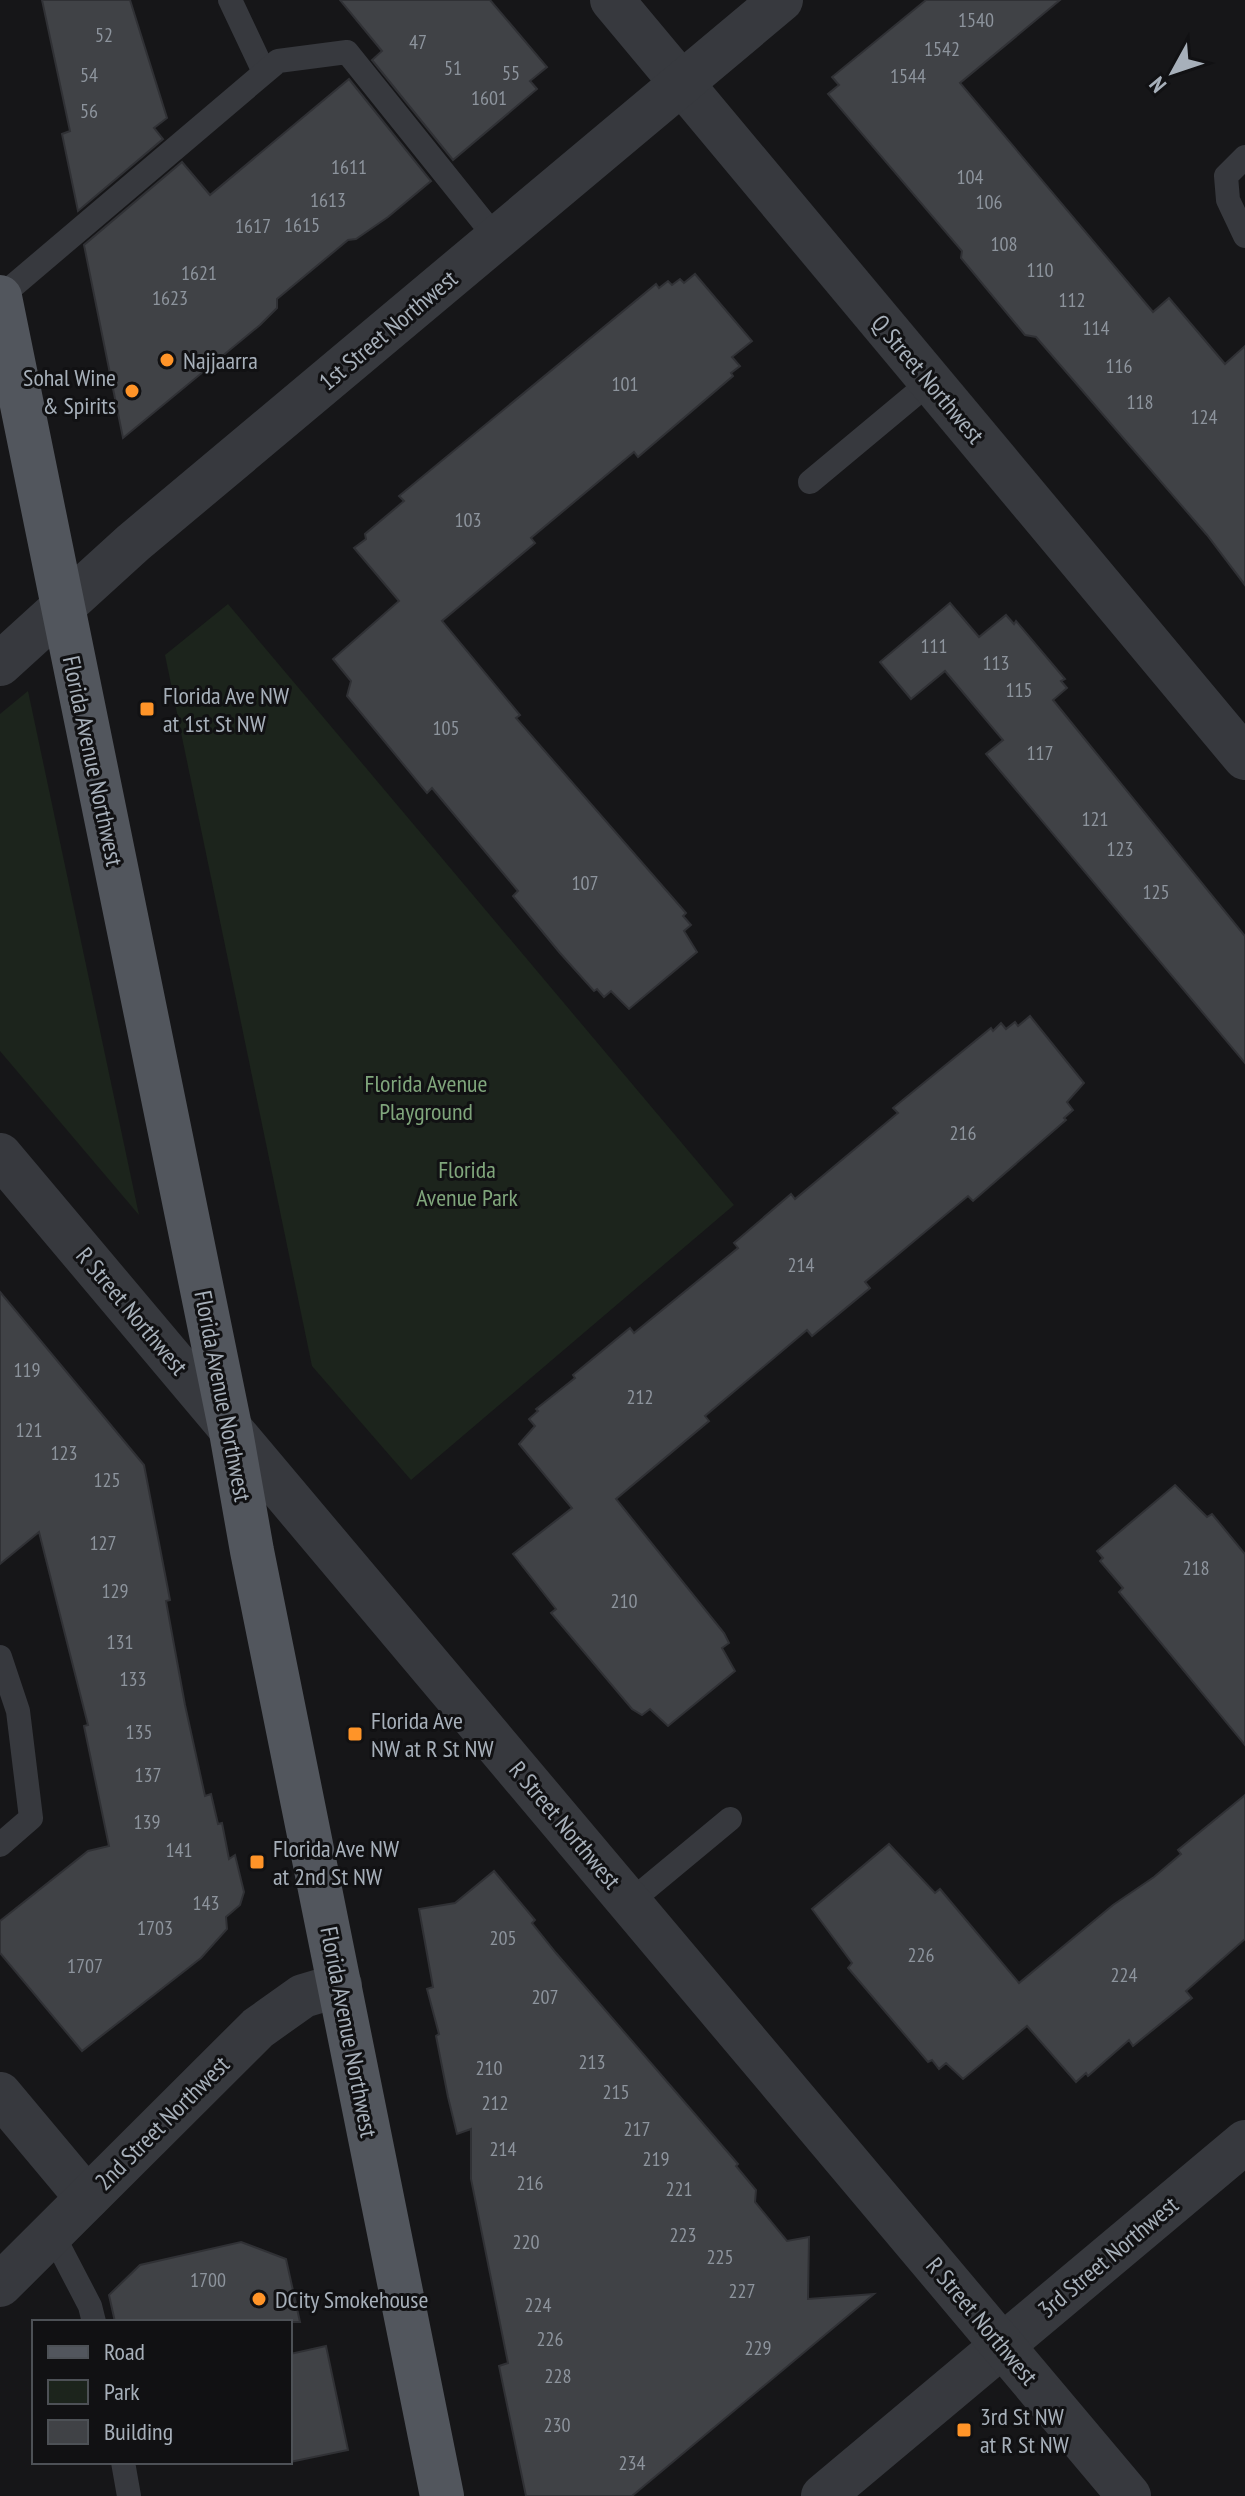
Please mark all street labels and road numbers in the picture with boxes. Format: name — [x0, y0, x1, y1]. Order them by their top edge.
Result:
street label: 1st Street Northwest — [312, 263, 464, 397]
street label: Q Street Northwest — [865, 308, 991, 450]
street label: Florida Avenue Northwest — [56, 653, 130, 869]
street label: R Street Northwest — [69, 1241, 195, 1382]
street label: Florida Avenue Northwest — [187, 1288, 259, 1504]
street label: R Street Northwest — [502, 1755, 628, 1896]
street label: Florida Avenue Northwest — [313, 1924, 385, 2140]
street label: 2nd Street Northwest — [88, 2049, 236, 2197]
street label: 3rd Street Northwest — [1031, 2189, 1185, 2325]
street label: R Street Northwest — [919, 2251, 1045, 2392]

